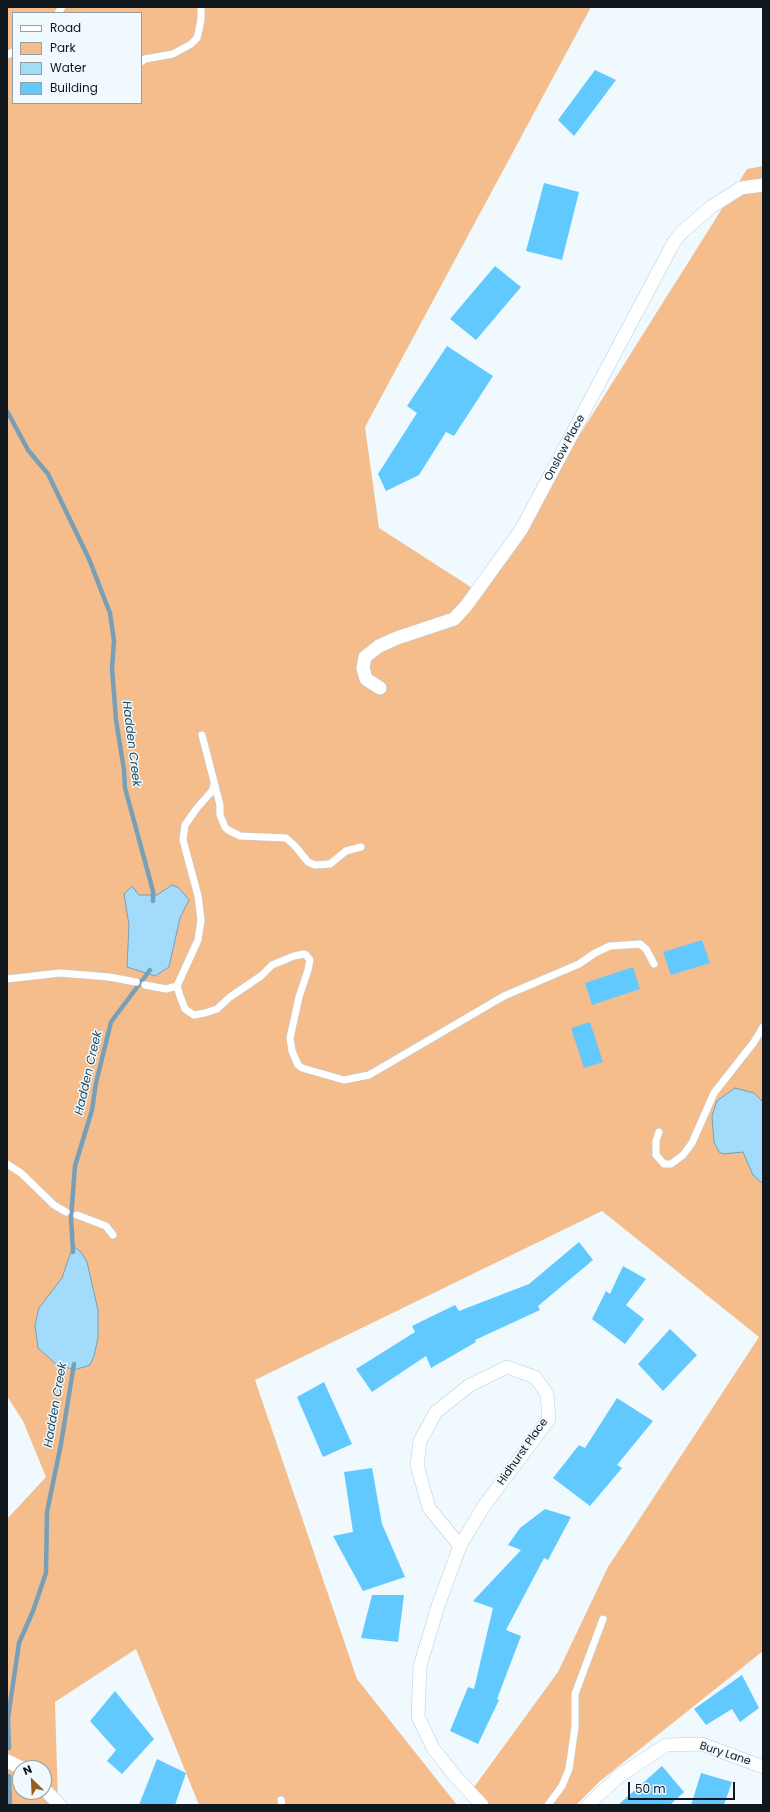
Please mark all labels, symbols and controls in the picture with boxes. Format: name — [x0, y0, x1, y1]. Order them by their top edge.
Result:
legend — [12, 12, 142, 104]
text: Road — [50, 19, 81, 36]
text: Park — [50, 39, 76, 56]
text: Water — [50, 59, 86, 76]
text: Building — [50, 79, 98, 96]
street label: Onslow Place — [542, 413, 588, 483]
water label: Hadden Creek — [119, 700, 143, 788]
water label: Hadden Creek — [72, 1029, 106, 1117]
water label: Hadden Creek — [41, 1361, 71, 1449]
street label: Hidhurst Place — [495, 1416, 551, 1488]
street label: Bury Lane — [698, 1740, 752, 1768]
north arrow — [12, 1760, 52, 1800]
text: N — [20, 1761, 35, 1779]
scale bar — [630, 1774, 737, 1800]
text: 50 m — [635, 1780, 666, 1797]

